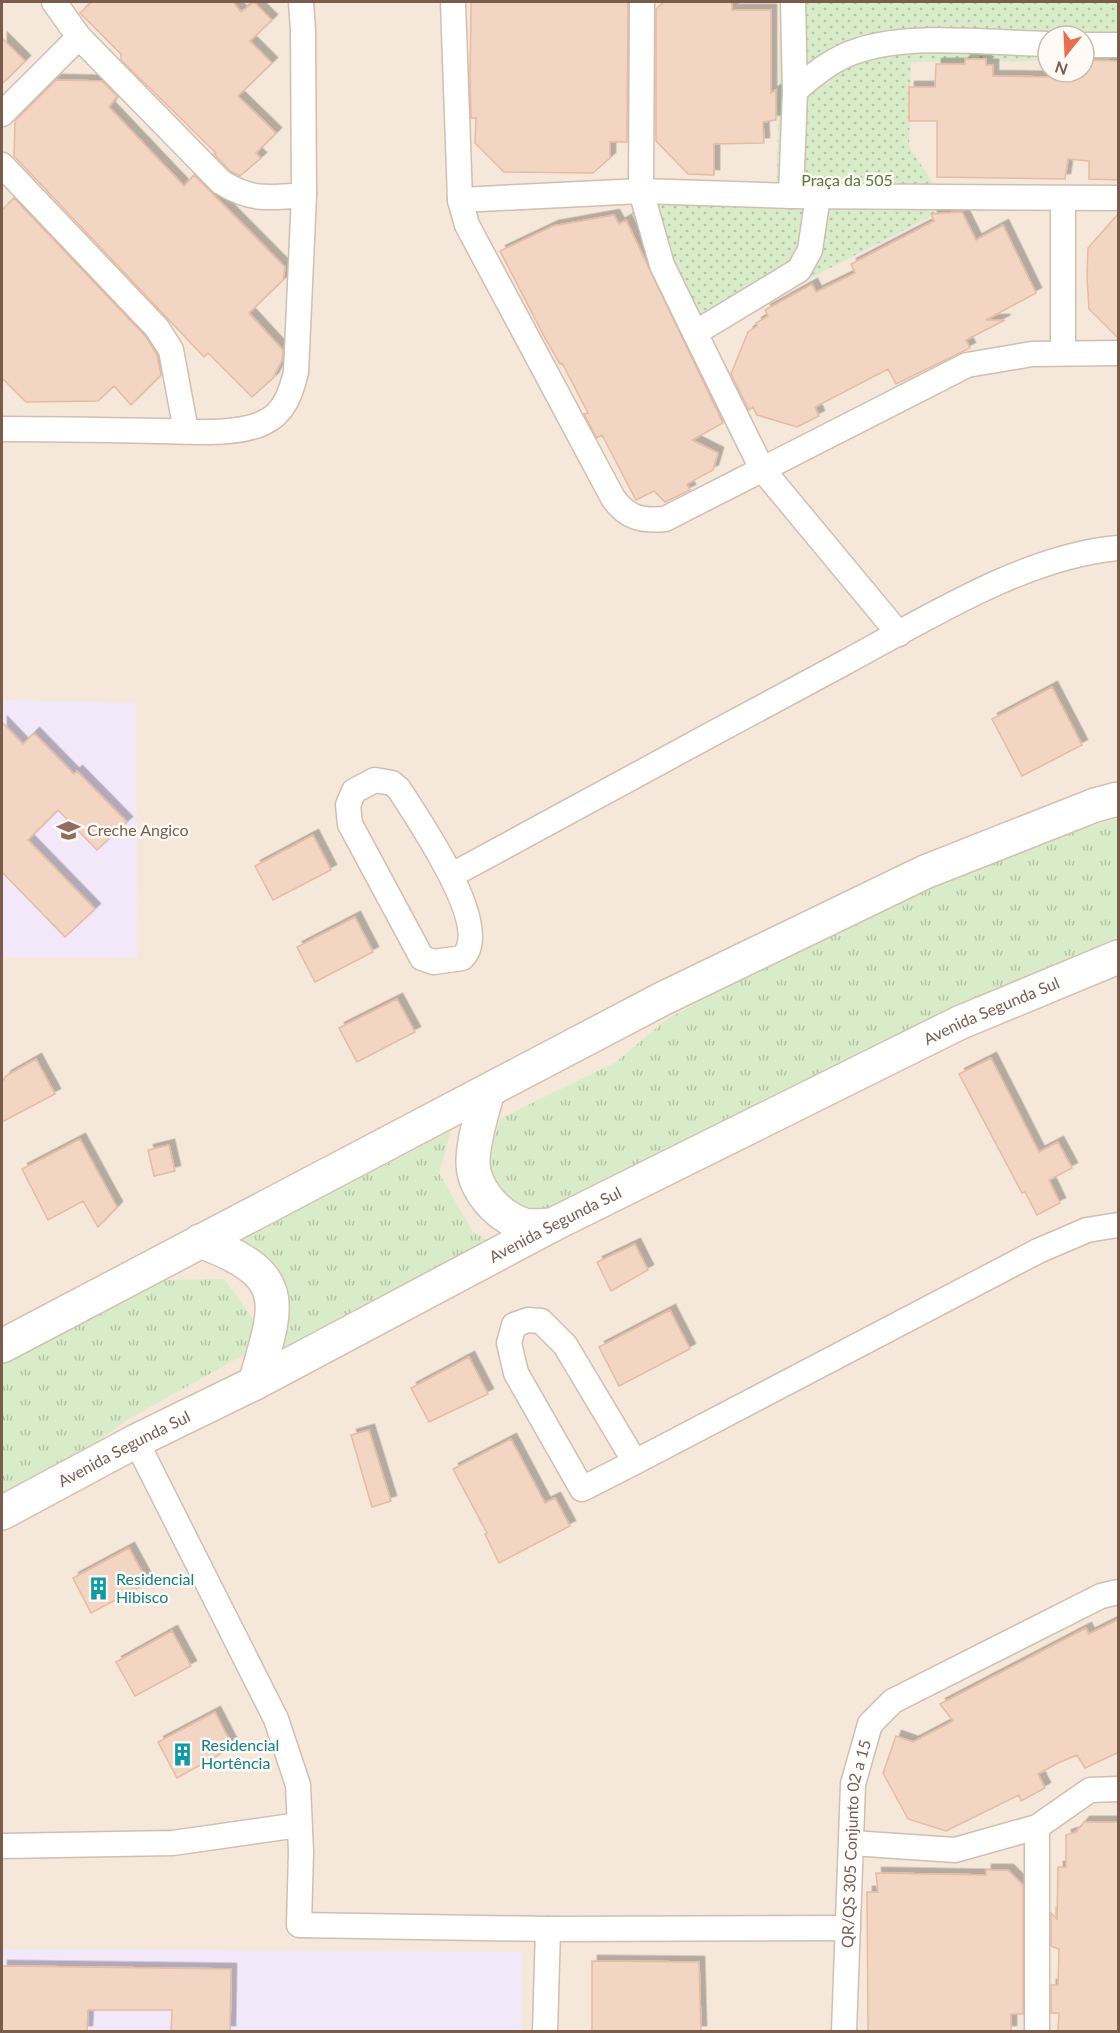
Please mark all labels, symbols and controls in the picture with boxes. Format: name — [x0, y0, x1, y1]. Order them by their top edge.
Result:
north arrow — [1036, 24, 1096, 84]
text: N — [1052, 58, 1070, 80]
park label: Praça da 505 — [801, 170, 893, 189]
school or university icon: Creche Angico — [56, 817, 82, 843]
place label: Creche Angico — [87, 820, 189, 839]
street label: Avenida Segunda Sul — [920, 972, 1062, 1048]
street label: Avenida Segunda Sul — [486, 1182, 624, 1266]
street label: Avenida Segunda Sul — [54, 1406, 193, 1490]
place label: Residencial Hibisco — [116, 1569, 194, 1606]
building icon: Residencial Hibisco — [85, 1575, 111, 1601]
place label: Residencial Hortência — [201, 1735, 279, 1772]
street label: QR/QS 305 Conjunto 02 a 15 — [837, 1737, 874, 1948]
building icon: Residencial Hortência — [170, 1741, 196, 1767]

